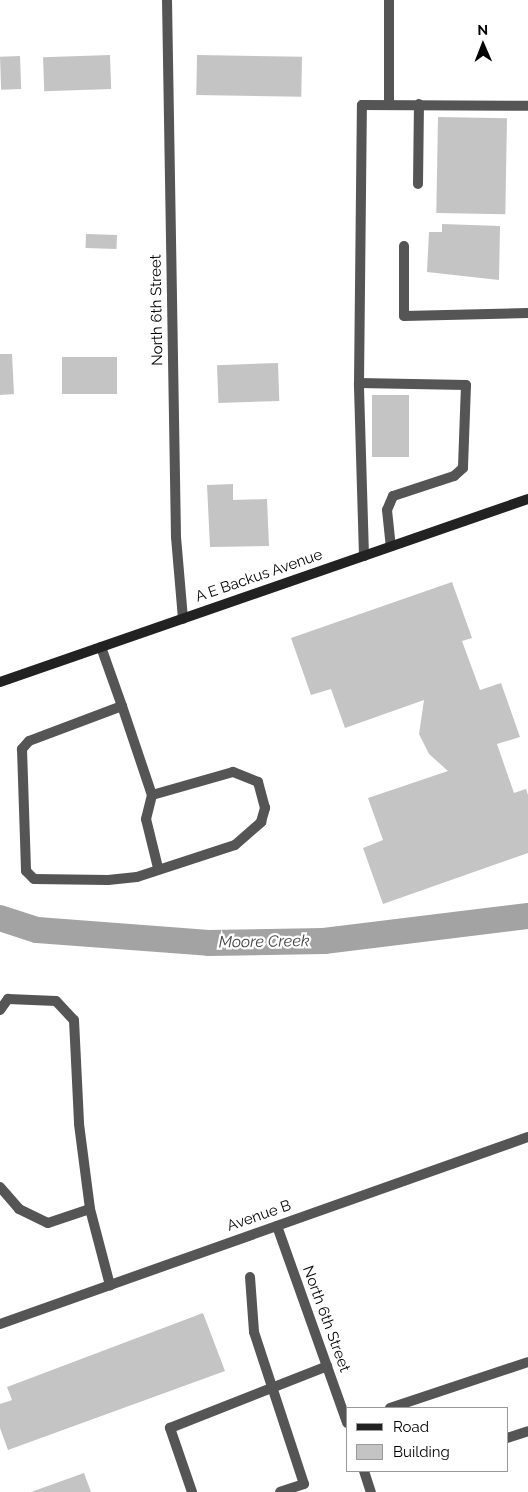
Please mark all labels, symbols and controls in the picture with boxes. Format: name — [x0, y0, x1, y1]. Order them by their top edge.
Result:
north arrow — [458, 20, 508, 70]
text: N — [477, 22, 488, 38]
street label: North 6th Street — [147, 254, 167, 366]
street label: A E Backus Avenue — [193, 546, 325, 606]
water label: Moore Creek — [218, 932, 310, 952]
street label: Avenue B — [225, 1197, 293, 1235]
street label: North 6th Street — [298, 1264, 354, 1374]
legend — [346, 1407, 508, 1472]
text: Road — [393, 1418, 429, 1436]
text: Building — [393, 1443, 450, 1461]

